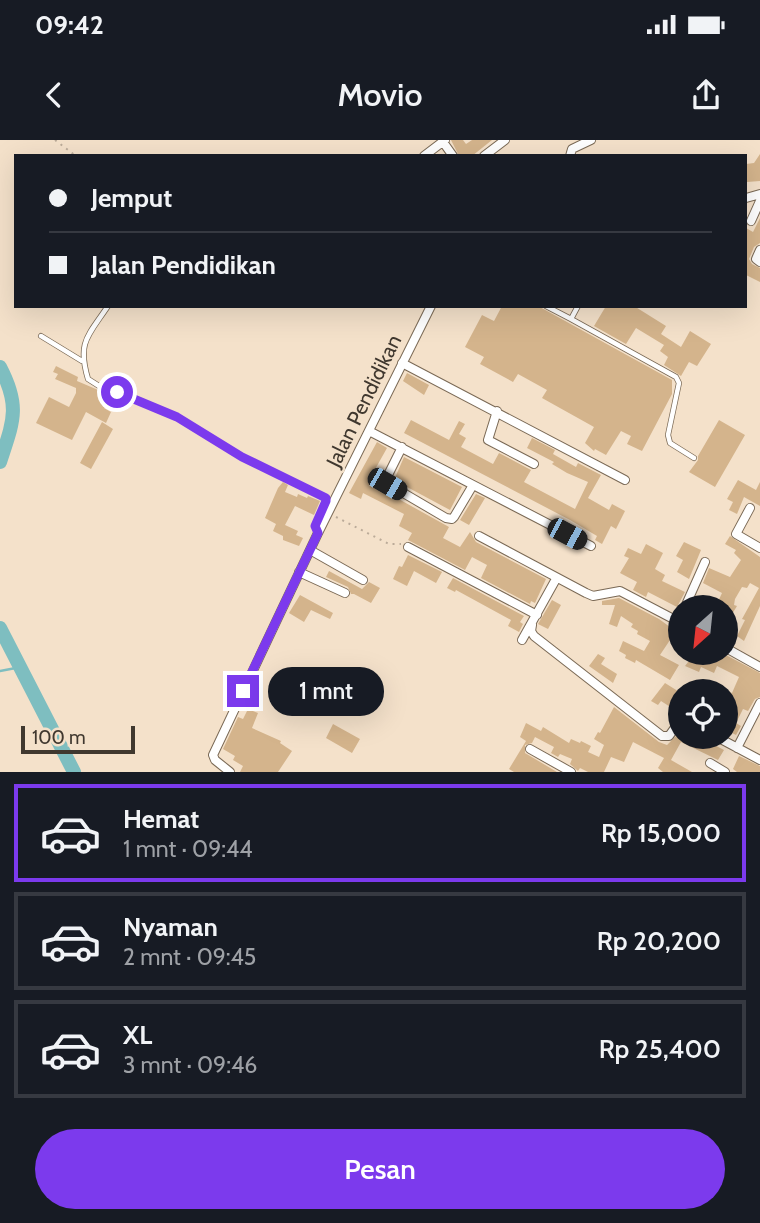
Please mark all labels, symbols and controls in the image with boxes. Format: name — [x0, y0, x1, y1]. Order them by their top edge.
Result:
text: 09:42 — [35, 9, 104, 41]
text: Movio — [338, 75, 422, 114]
icon: back — [35, 76, 73, 114]
icon: share — [687, 76, 725, 114]
text: Jemput — [91, 182, 172, 214]
text: Jalan Pendidikan — [91, 249, 276, 281]
street label: Jalan Pendidikan — [320, 330, 406, 472]
route start — [101, 376, 133, 408]
car — [364, 464, 411, 504]
car — [544, 515, 591, 553]
north arrow — [668, 595, 738, 665]
map controls — [668, 595, 738, 749]
callout: 1 mnt — [268, 666, 383, 716]
route end — [227, 675, 259, 707]
text: 1 mnt — [299, 677, 353, 705]
button: locate — [668, 679, 738, 749]
scale bar — [21, 722, 135, 754]
text: 100 m — [32, 726, 86, 749]
icon: car — [39, 802, 102, 865]
text: Hemat — [123, 803, 199, 835]
text: Rp 15,000 — [601, 817, 721, 849]
text: 1 mnt · 09:44 — [123, 835, 253, 863]
icon: car — [39, 910, 102, 973]
text: Nyaman — [123, 911, 218, 943]
text: Rp 20,200 — [597, 925, 721, 957]
text: 2 mnt · 09:45 — [123, 943, 256, 971]
icon: car — [39, 1018, 102, 1081]
text: XL — [123, 1019, 152, 1051]
text: Rp 25,400 — [599, 1033, 721, 1065]
text: 3 mnt · 09:46 — [123, 1051, 257, 1079]
button: Pesan — [35, 1129, 725, 1209]

